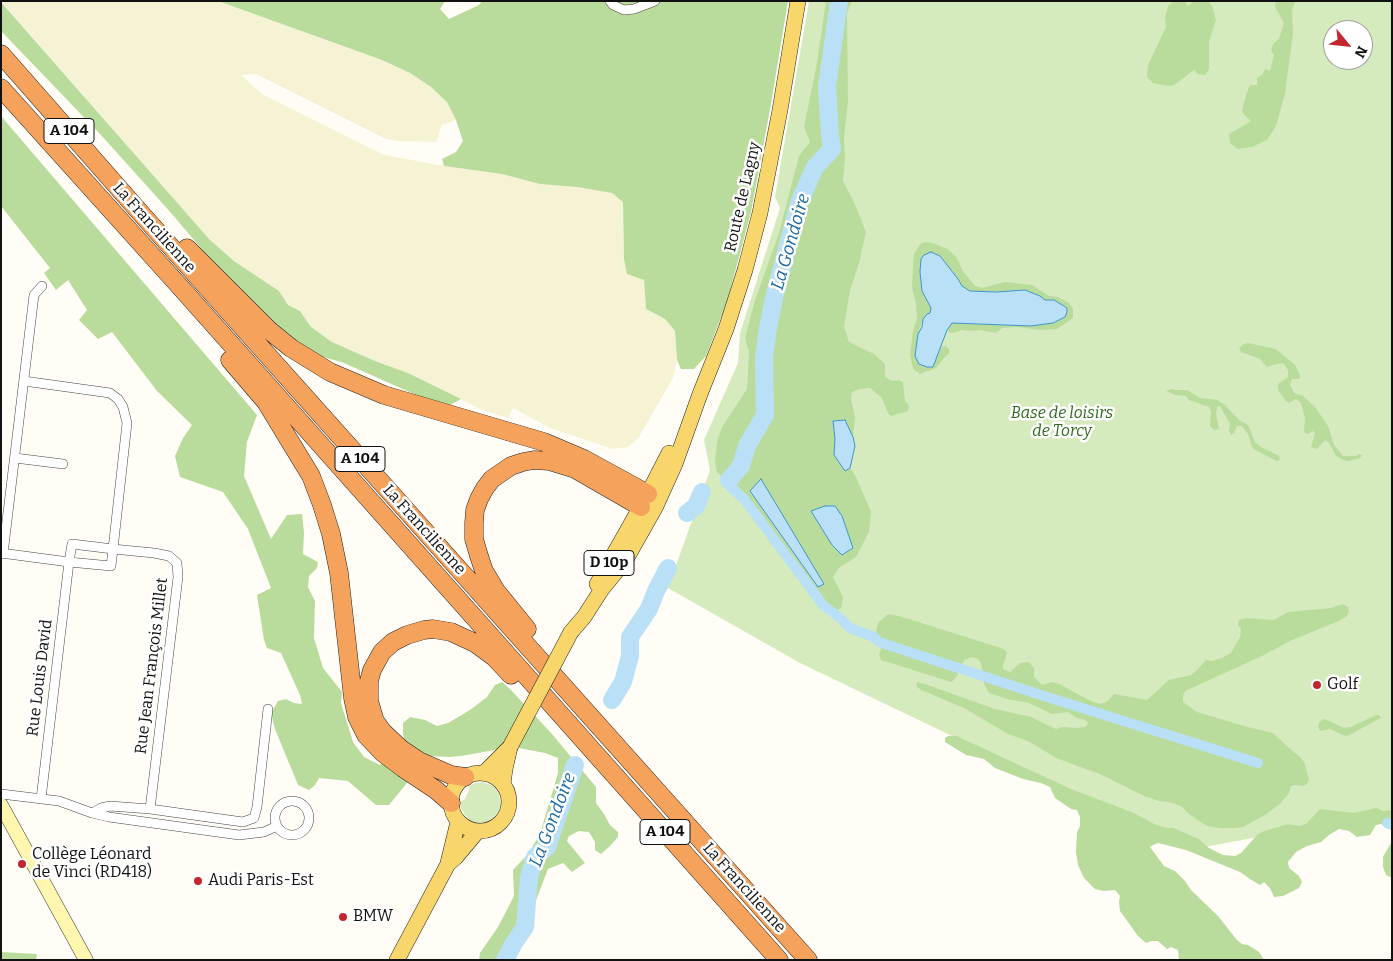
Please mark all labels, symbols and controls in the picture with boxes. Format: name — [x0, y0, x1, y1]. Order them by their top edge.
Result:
north arrow — [1323, 20, 1373, 70]
text: N — [1351, 43, 1371, 61]
road number: A 104 — [44, 118, 94, 144]
street label: Route de Lagny — [721, 140, 765, 254]
street label: La Francilienne — [109, 179, 199, 277]
water label: La Gondoire — [767, 191, 815, 293]
park label: Base de loisirs de Torcy — [1011, 404, 1113, 442]
road number: A 104 — [335, 446, 385, 472]
street label: La Francilienne — [379, 481, 469, 579]
road number: D 10p — [584, 550, 634, 576]
street label: Rue Jean François Millet — [132, 577, 172, 755]
street label: Rue Louis David — [23, 618, 57, 738]
place label: Golf — [1327, 675, 1358, 695]
marker: Golf — [1311, 679, 1323, 691]
water label: La Gondoire — [525, 770, 581, 870]
road number: A 104 — [640, 820, 690, 844]
street label: La Francilienne — [699, 839, 789, 937]
place label: Collège Léonard de Vinci (RD418) — [32, 845, 152, 883]
marker: Collège Léonard de Vinci (RD418) — [16, 858, 28, 870]
place label: Audi Paris-Est — [208, 871, 314, 891]
marker: Audi Paris-Est — [192, 875, 204, 887]
place label: BMW — [353, 907, 393, 927]
marker: BMW — [337, 911, 349, 923]

